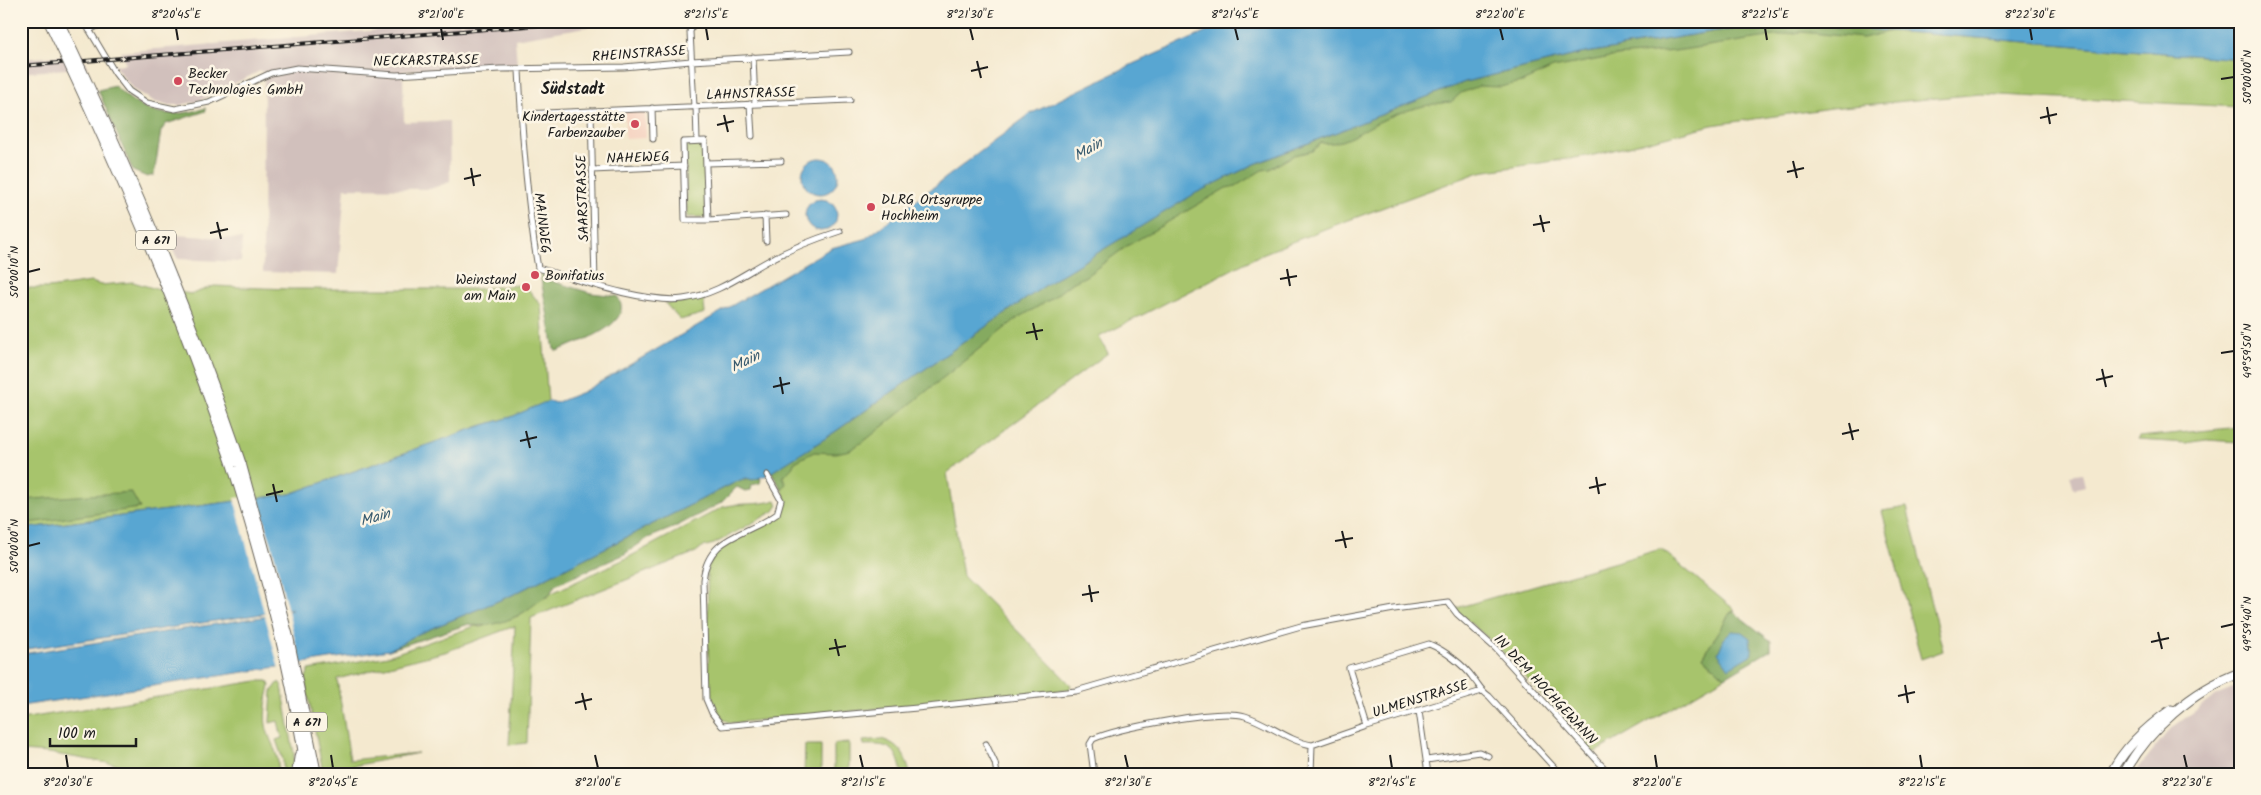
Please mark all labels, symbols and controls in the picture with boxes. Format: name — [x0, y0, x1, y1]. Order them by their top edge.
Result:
text: 8°20'45"E — [151, 5, 202, 24]
text: 8°21'00"E — [418, 5, 465, 24]
text: 8°21'15"E — [684, 5, 729, 24]
text: 8°21'30"E — [946, 5, 995, 24]
text: 8°21'45"E — [1211, 5, 1260, 24]
text: 8°22'00"E — [1475, 5, 1526, 24]
text: 8°22'15"E — [1741, 5, 1790, 24]
text: 8°22'30"E — [2005, 5, 2056, 24]
street label: RHEINSTRASSE — [591, 40, 688, 68]
street label: NECKARSTRASSE — [373, 49, 480, 73]
text: 50°00'00"N — [2238, 50, 2257, 104]
place label: Becker Technologies GmbH — [188, 63, 303, 101]
marker: Becker Technologies GmbH — [172, 75, 184, 87]
district label: Südstadt — [541, 77, 606, 102]
street label: LAHNSTRASSE — [706, 81, 797, 107]
place label: Kindertagesstätte Farbenzauber — [522, 106, 626, 144]
marker: Kindertagesstätte Farbenzauber — [629, 118, 641, 130]
water label: Main — [1069, 131, 1109, 168]
street label: NAHEWEG — [606, 146, 670, 170]
street label: SAARSTRASSE — [570, 153, 596, 242]
place label: DLRG Ortsgruppe Hochheim — [881, 189, 983, 227]
street label: MAINWEG — [527, 191, 557, 255]
marker: DLRG Ortsgruppe Hochheim — [865, 201, 877, 213]
road number: A 671 — [136, 230, 176, 250]
text: 50°00'10"N — [5, 246, 24, 298]
place label: Bonifatius — [545, 265, 604, 287]
place label: Weinstand am Main — [456, 269, 517, 307]
marker: Bonifatius — [529, 269, 541, 281]
marker: Weinstand am Main — [520, 281, 532, 293]
text: 49°59'50"N — [2238, 323, 2257, 379]
water label: Main — [726, 344, 765, 379]
water label: Main — [357, 502, 394, 534]
text: 50°00'00"N — [5, 519, 24, 573]
text: 49°59'40"N — [2238, 596, 2257, 652]
street label: IN DEM HOCHGEWANN — [1488, 629, 1603, 750]
street label: ULMENSTRASSE — [1370, 674, 1472, 724]
road number: A 671 — [287, 712, 327, 732]
scale bar — [50, 715, 136, 747]
text: 100 m — [58, 722, 96, 746]
text: 8°20'30"E — [43, 773, 94, 792]
text: 8°20'45"E — [308, 773, 359, 792]
text: 8°21'00"E — [575, 773, 622, 792]
text: 8°21'15"E — [841, 773, 886, 792]
text: 8°21'30"E — [1104, 773, 1153, 792]
text: 8°21'45"E — [1368, 773, 1417, 792]
text: 8°22'00"E — [1632, 773, 1683, 792]
text: 8°22'15"E — [1898, 773, 1947, 792]
text: 8°22'30"E — [2162, 773, 2213, 792]

